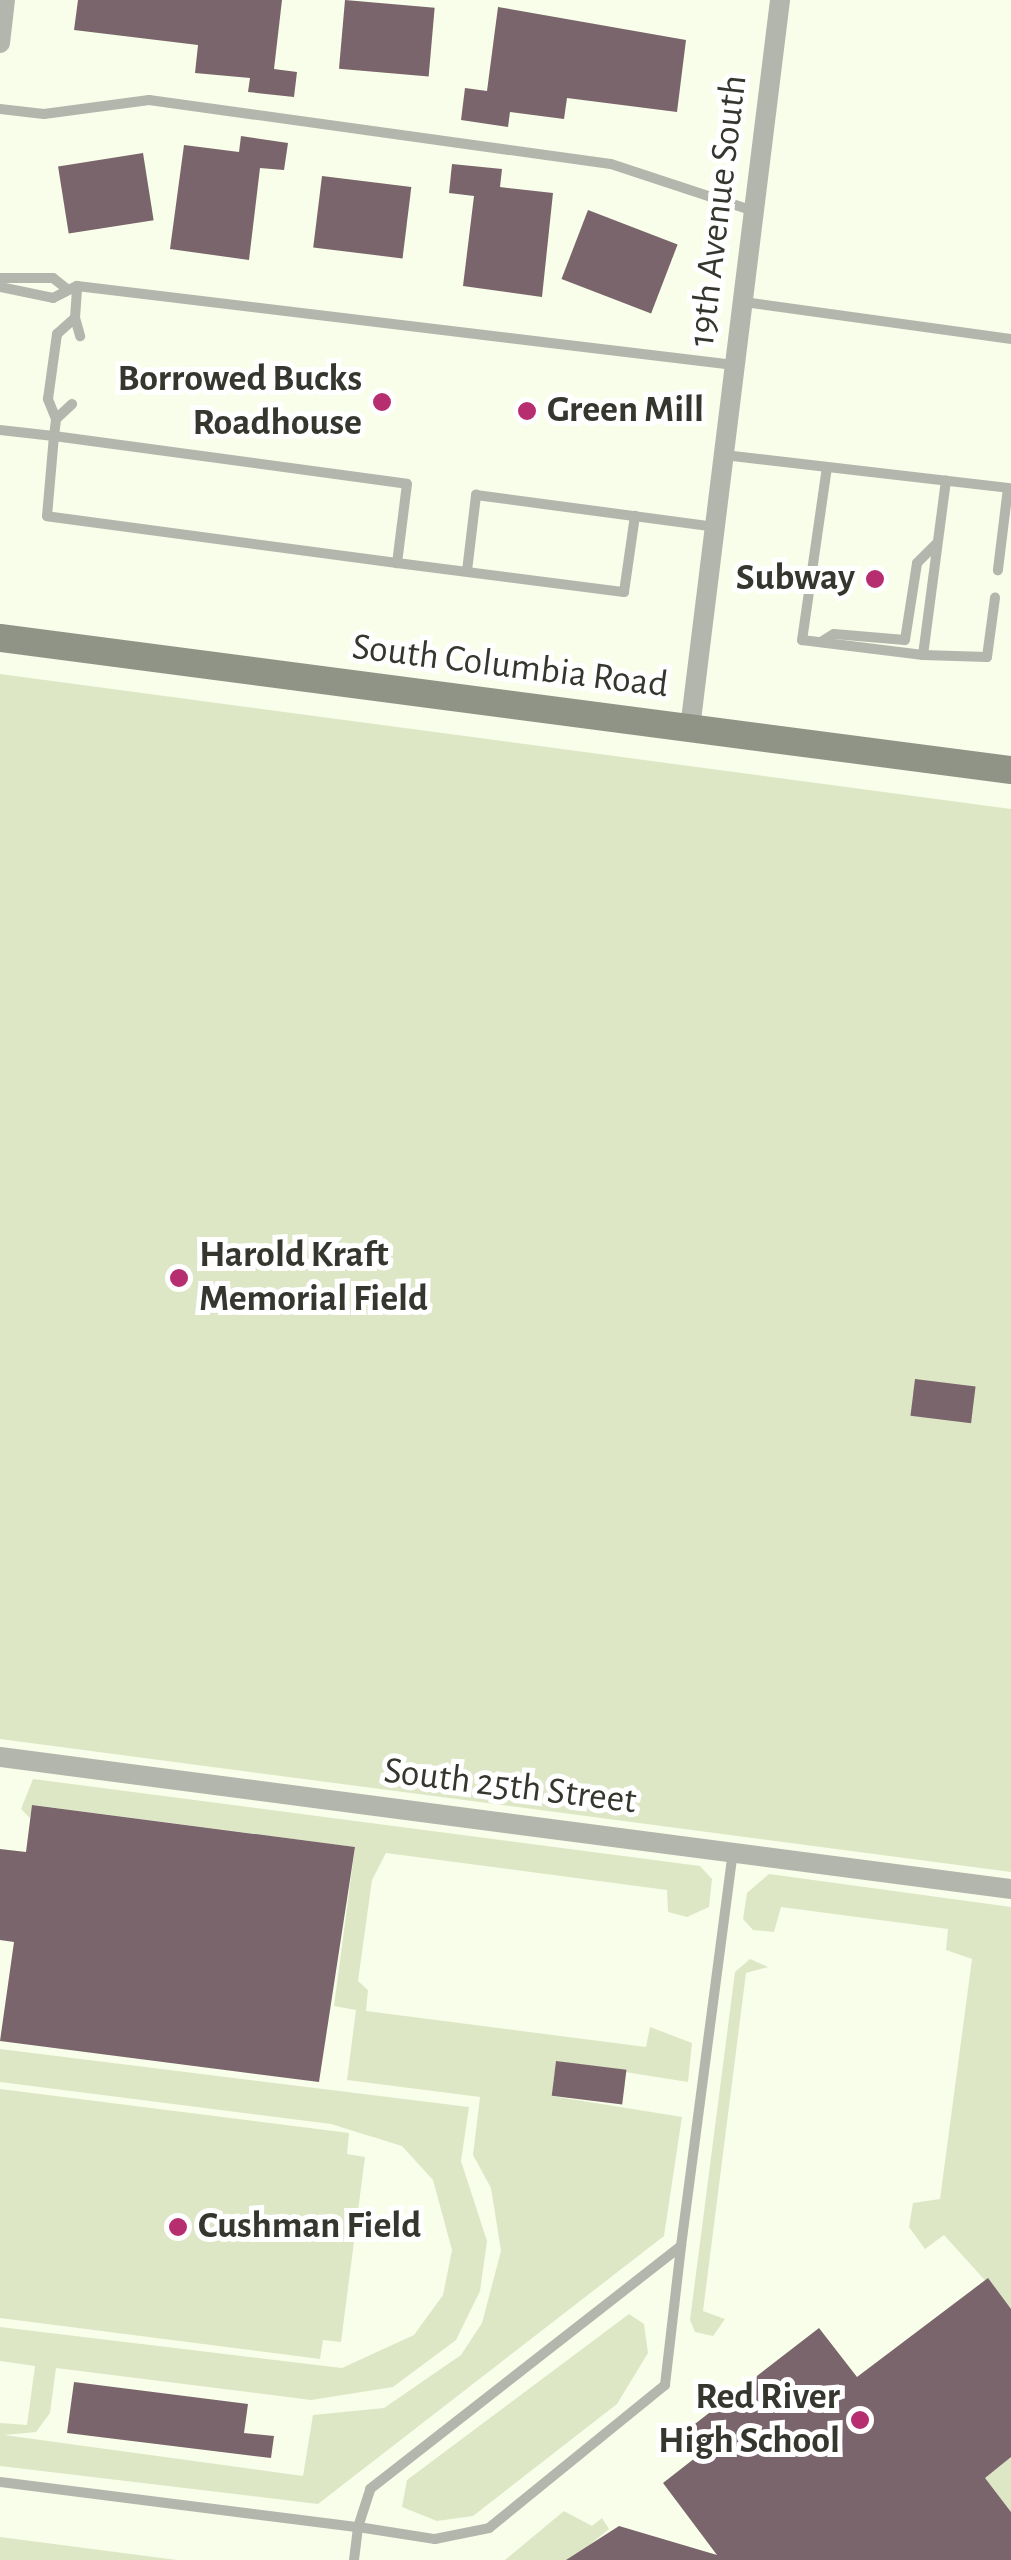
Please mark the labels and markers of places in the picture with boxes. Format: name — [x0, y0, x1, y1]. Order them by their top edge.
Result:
place label: Borrowed Bucks Roadhouse — [117, 357, 362, 446]
place label: Green Mill — [547, 388, 704, 434]
marker: Borrowed Bucks Roadhouse — [371, 391, 393, 413]
marker: Green Mill — [516, 400, 538, 422]
place label: Subway — [736, 556, 855, 602]
marker: Subway — [864, 568, 886, 590]
place label: Harold Kraft Memorial Field — [199, 1233, 428, 1322]
marker: Harold Kraft Memorial Field — [168, 1267, 190, 1289]
place label: Cushman Field — [198, 2204, 421, 2250]
marker: Cushman Field — [167, 2216, 189, 2238]
place label: Red River High School — [658, 2375, 840, 2464]
marker: Red River High School — [849, 2409, 871, 2431]

